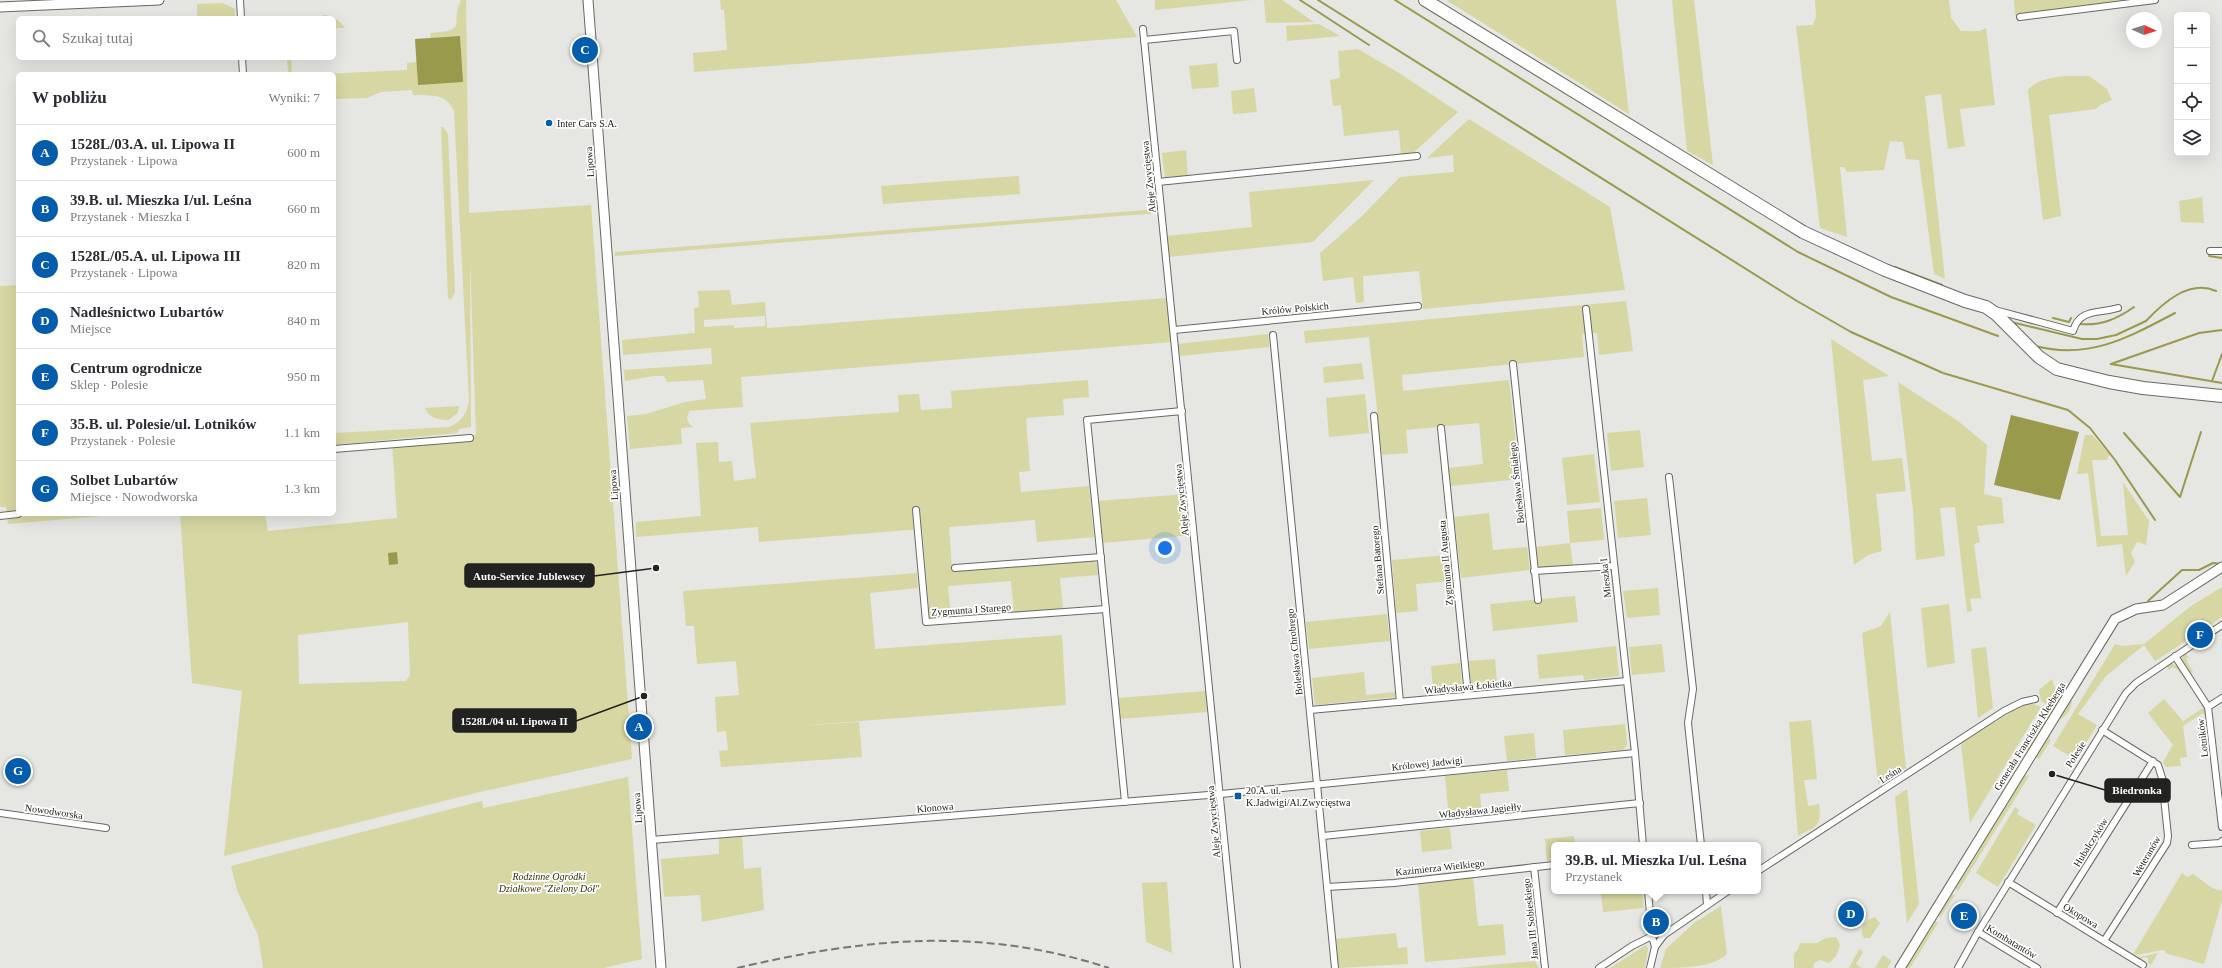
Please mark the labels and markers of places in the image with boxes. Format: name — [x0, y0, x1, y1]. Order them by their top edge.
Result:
pin: C — [572, 35, 598, 65]
marker: Inter Cars S.A. — [544, 118, 554, 128]
place label: Inter Cars S.A. — [557, 118, 617, 129]
callout: Auto-Service Jublewscy — [465, 564, 594, 587]
pin: F — [2187, 620, 2213, 650]
callout: 1528L/04 ul. Lipowa II — [453, 709, 576, 732]
pin: A — [626, 712, 652, 742]
pin: G — [5, 756, 31, 786]
callout: Biedronka — [2105, 779, 2170, 802]
place label: 20.A. ul. K.Jadwigi/Al.Zwycięstwa — [1246, 785, 1351, 808]
marker: 20.A. ul. K.Jadwigi/Al.Zwycięstwa — [1233, 791, 1243, 801]
pin: D — [1838, 899, 1864, 929]
pin: E — [1951, 901, 1977, 931]
pin: B — [1643, 907, 1669, 937]

